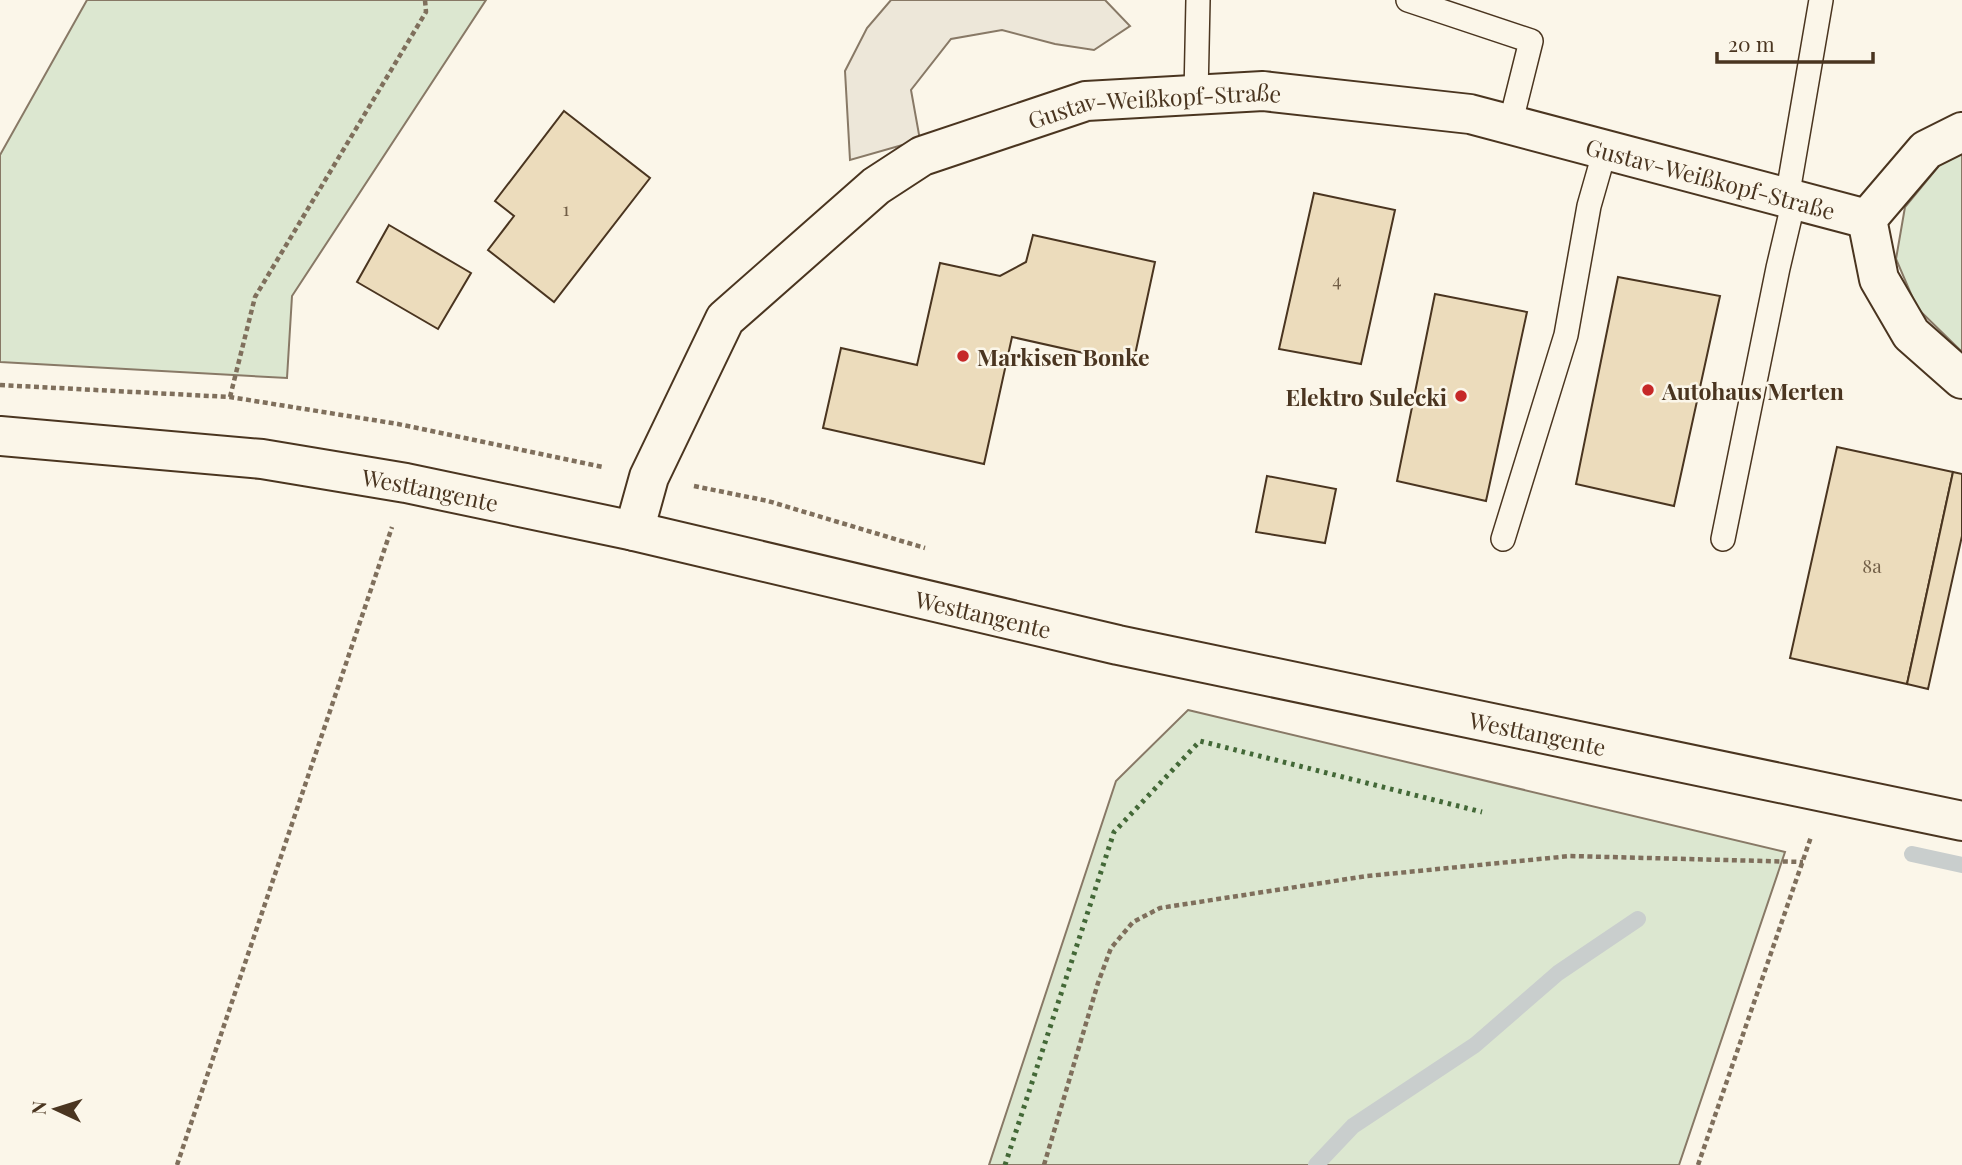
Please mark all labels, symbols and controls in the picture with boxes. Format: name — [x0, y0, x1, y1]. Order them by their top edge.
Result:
scale bar — [1717, 21, 1873, 65]
text: 20 m — [1728, 29, 1775, 57]
street label: Gustav-Weißkopf-Straße — [1023, 75, 1283, 135]
street label: Gustav-Weißkopf-Straße — [1583, 130, 1839, 225]
house number: 1 — [562, 195, 570, 221]
house number: 4 — [1332, 266, 1342, 292]
place label: Markisen Bonke — [977, 341, 1150, 372]
marker: Markisen Bonke — [955, 348, 971, 364]
place label: Autohaus Merten — [1661, 375, 1844, 406]
place label: Elektro Sulecki — [1286, 381, 1447, 412]
marker: Autohaus Merten — [1640, 382, 1656, 398]
marker: Elektro Sulecki — [1453, 388, 1469, 404]
street label: Westtangente — [359, 460, 501, 518]
house number: 8a — [1862, 552, 1882, 578]
street label: Westtangente — [911, 582, 1054, 644]
street label: Westtangente — [1466, 703, 1609, 762]
north arrow — [21, 1074, 91, 1144]
text: N — [25, 1100, 52, 1115]

